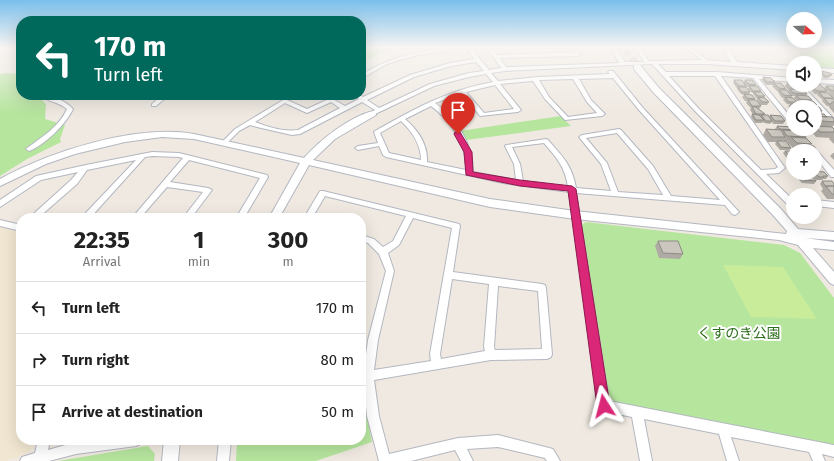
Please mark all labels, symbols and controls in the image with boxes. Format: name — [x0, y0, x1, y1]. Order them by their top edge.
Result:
north arrow — [786, 12, 822, 48]
map controls — [786, 12, 822, 224]
text: 170 m — [94, 30, 166, 63]
icon: left — [28, 32, 80, 84]
button: sound — [786, 56, 822, 92]
text: Turn left — [94, 64, 163, 86]
pin — [441, 93, 475, 134]
icon: arrive — [447, 99, 469, 121]
button: search — [786, 100, 822, 136]
button: + — [786, 144, 822, 180]
button: − — [786, 188, 822, 224]
text: 22:35 — [74, 226, 130, 254]
text: 1 — [193, 226, 204, 254]
text: 300 — [268, 226, 308, 254]
text: Arrival — [83, 254, 121, 269]
text: min — [188, 254, 210, 269]
text: m — [282, 254, 294, 269]
icon: left — [28, 297, 50, 319]
text: Turn left — [62, 299, 120, 317]
text: 170 m — [316, 299, 354, 317]
park label: くすのき公園 — [697, 325, 781, 342]
icon: right — [28, 349, 50, 371]
text: Turn right — [62, 351, 129, 369]
text: 80 m — [321, 351, 354, 369]
position arrow — [583, 385, 625, 427]
icon: arrive — [28, 401, 50, 423]
text: Arrive at destination — [62, 403, 203, 421]
text: 50 m — [321, 403, 354, 421]

